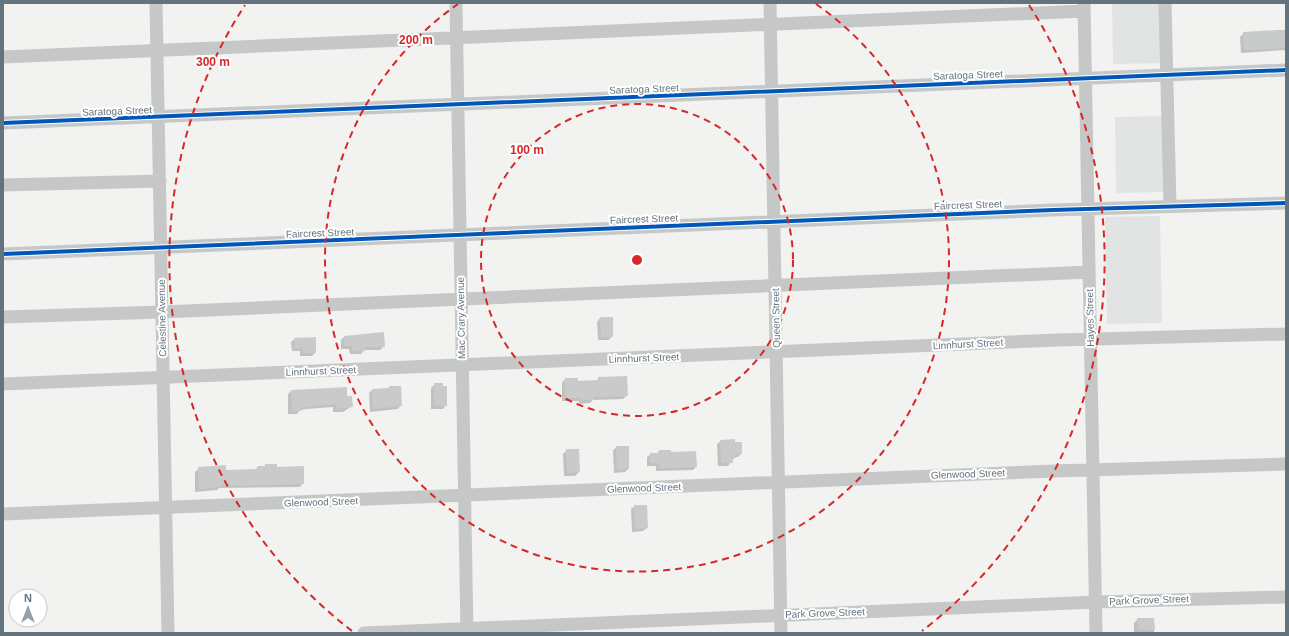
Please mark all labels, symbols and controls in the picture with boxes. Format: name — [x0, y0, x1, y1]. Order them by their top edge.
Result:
text: 200 m — [399, 33, 433, 47]
text: 300 m — [196, 55, 230, 69]
street label: Saratoga Street — [933, 68, 1003, 82]
street label: Saratoga Street — [609, 82, 679, 96]
street label: Saratoga Street — [82, 104, 152, 118]
text: 100 m — [510, 143, 544, 157]
street label: Faircrest Street — [934, 198, 1003, 212]
street label: Faircrest Street — [610, 212, 679, 226]
street label: Faircrest Street — [286, 226, 355, 240]
centre of rings — [630, 253, 644, 267]
street label: Mac Crary Avenue — [455, 276, 467, 359]
street label: Celestine Avenue — [156, 279, 168, 357]
street label: Queen Street — [770, 288, 782, 348]
street label: Hayes Street — [1084, 289, 1096, 347]
street label: Linnhurst Street — [932, 337, 1004, 351]
street label: Linnhurst Street — [609, 351, 680, 365]
street label: Linnhurst Street — [286, 364, 357, 378]
street label: Glenwood Street — [931, 467, 1006, 481]
street label: Glenwood Street — [607, 481, 682, 495]
street label: Glenwood Street — [284, 495, 359, 509]
north arrow — [8, 588, 48, 628]
text: N — [24, 592, 32, 604]
street label: Park Grove Street — [1109, 593, 1189, 607]
street label: Park Grove Street — [785, 606, 865, 620]

